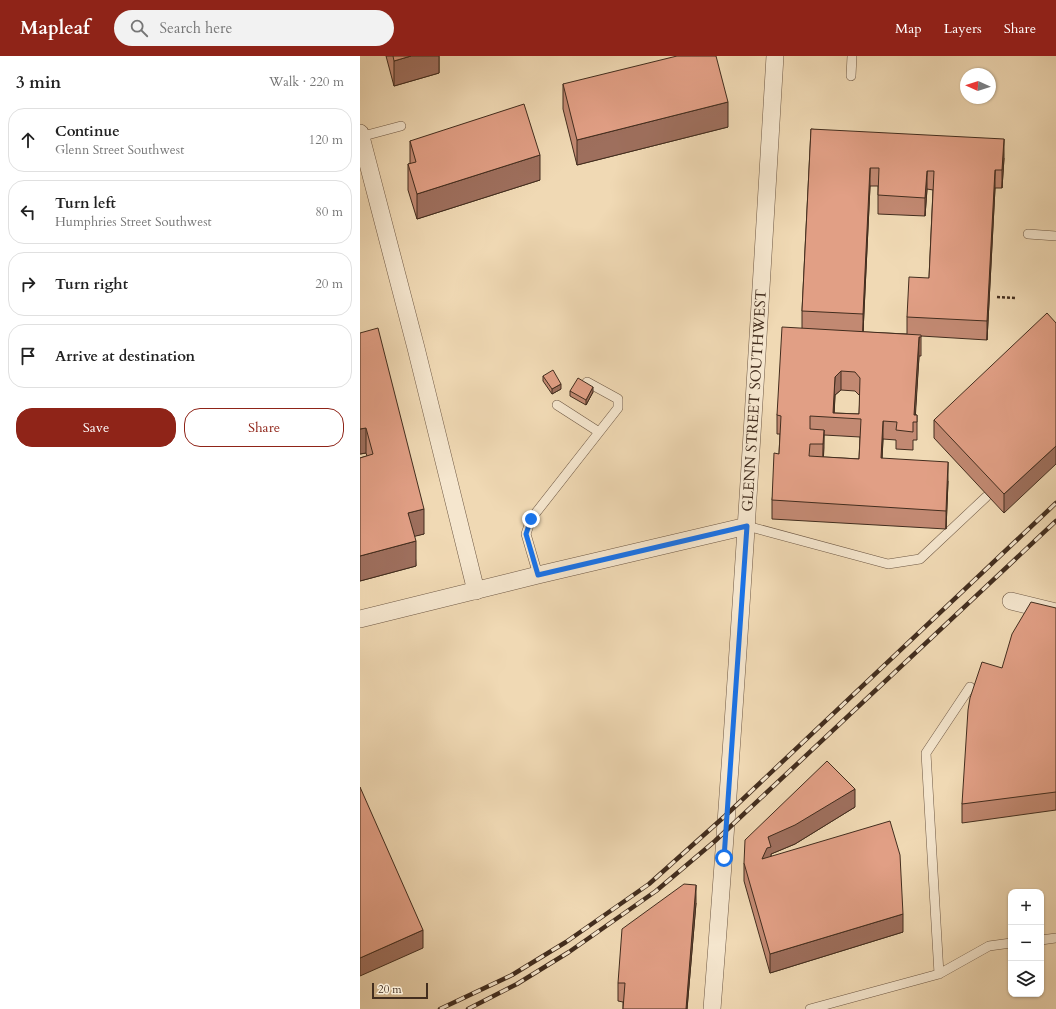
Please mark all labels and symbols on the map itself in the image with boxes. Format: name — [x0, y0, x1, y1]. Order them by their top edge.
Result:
north arrow — [960, 68, 996, 104]
street label: GLENN STREET SOUTHWEST — [737, 289, 771, 512]
route end — [522, 510, 540, 528]
route start — [715, 849, 733, 867]
scale bar — [372, 981, 428, 1000]

